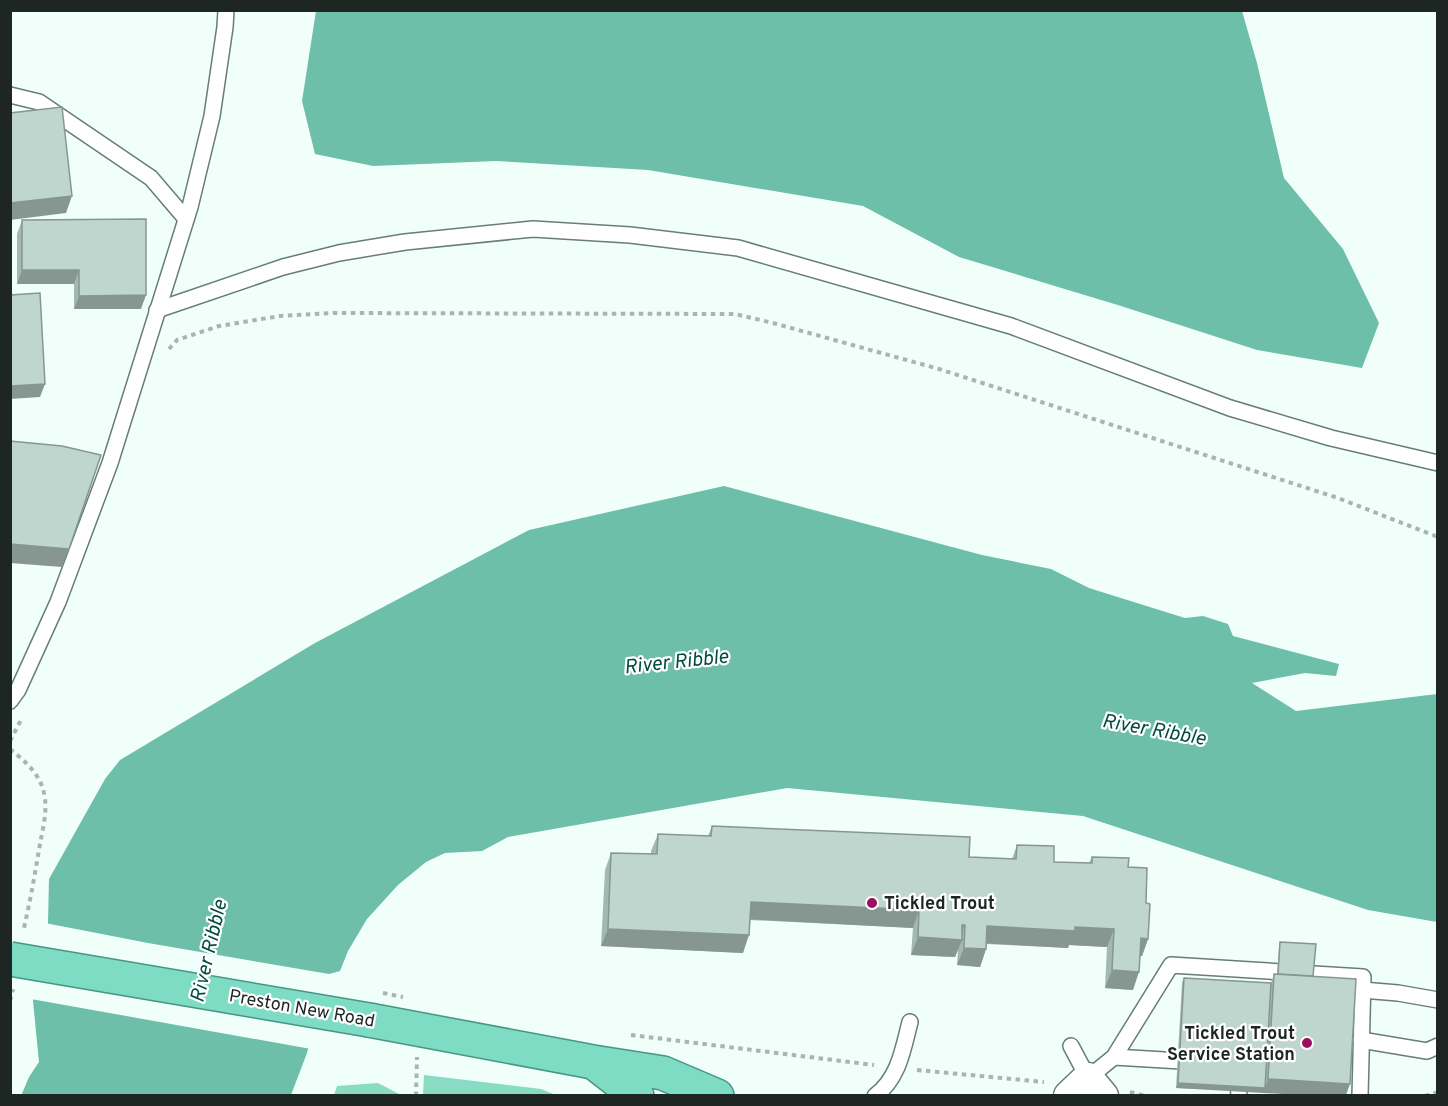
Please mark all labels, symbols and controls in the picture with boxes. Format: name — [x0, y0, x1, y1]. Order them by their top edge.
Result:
water label: River Ribble — [623, 645, 730, 681]
water label: River Ribble — [1100, 709, 1208, 753]
place label: Tickled Trout — [884, 893, 995, 916]
marker: Tickled Trout — [865, 896, 879, 910]
water label: River Ribble — [186, 897, 235, 1005]
street label: Preston New Road — [227, 985, 376, 1034]
place label: Tickled Trout Service Station — [1167, 1023, 1295, 1067]
marker: Tickled Trout Service Station — [1300, 1036, 1314, 1050]

